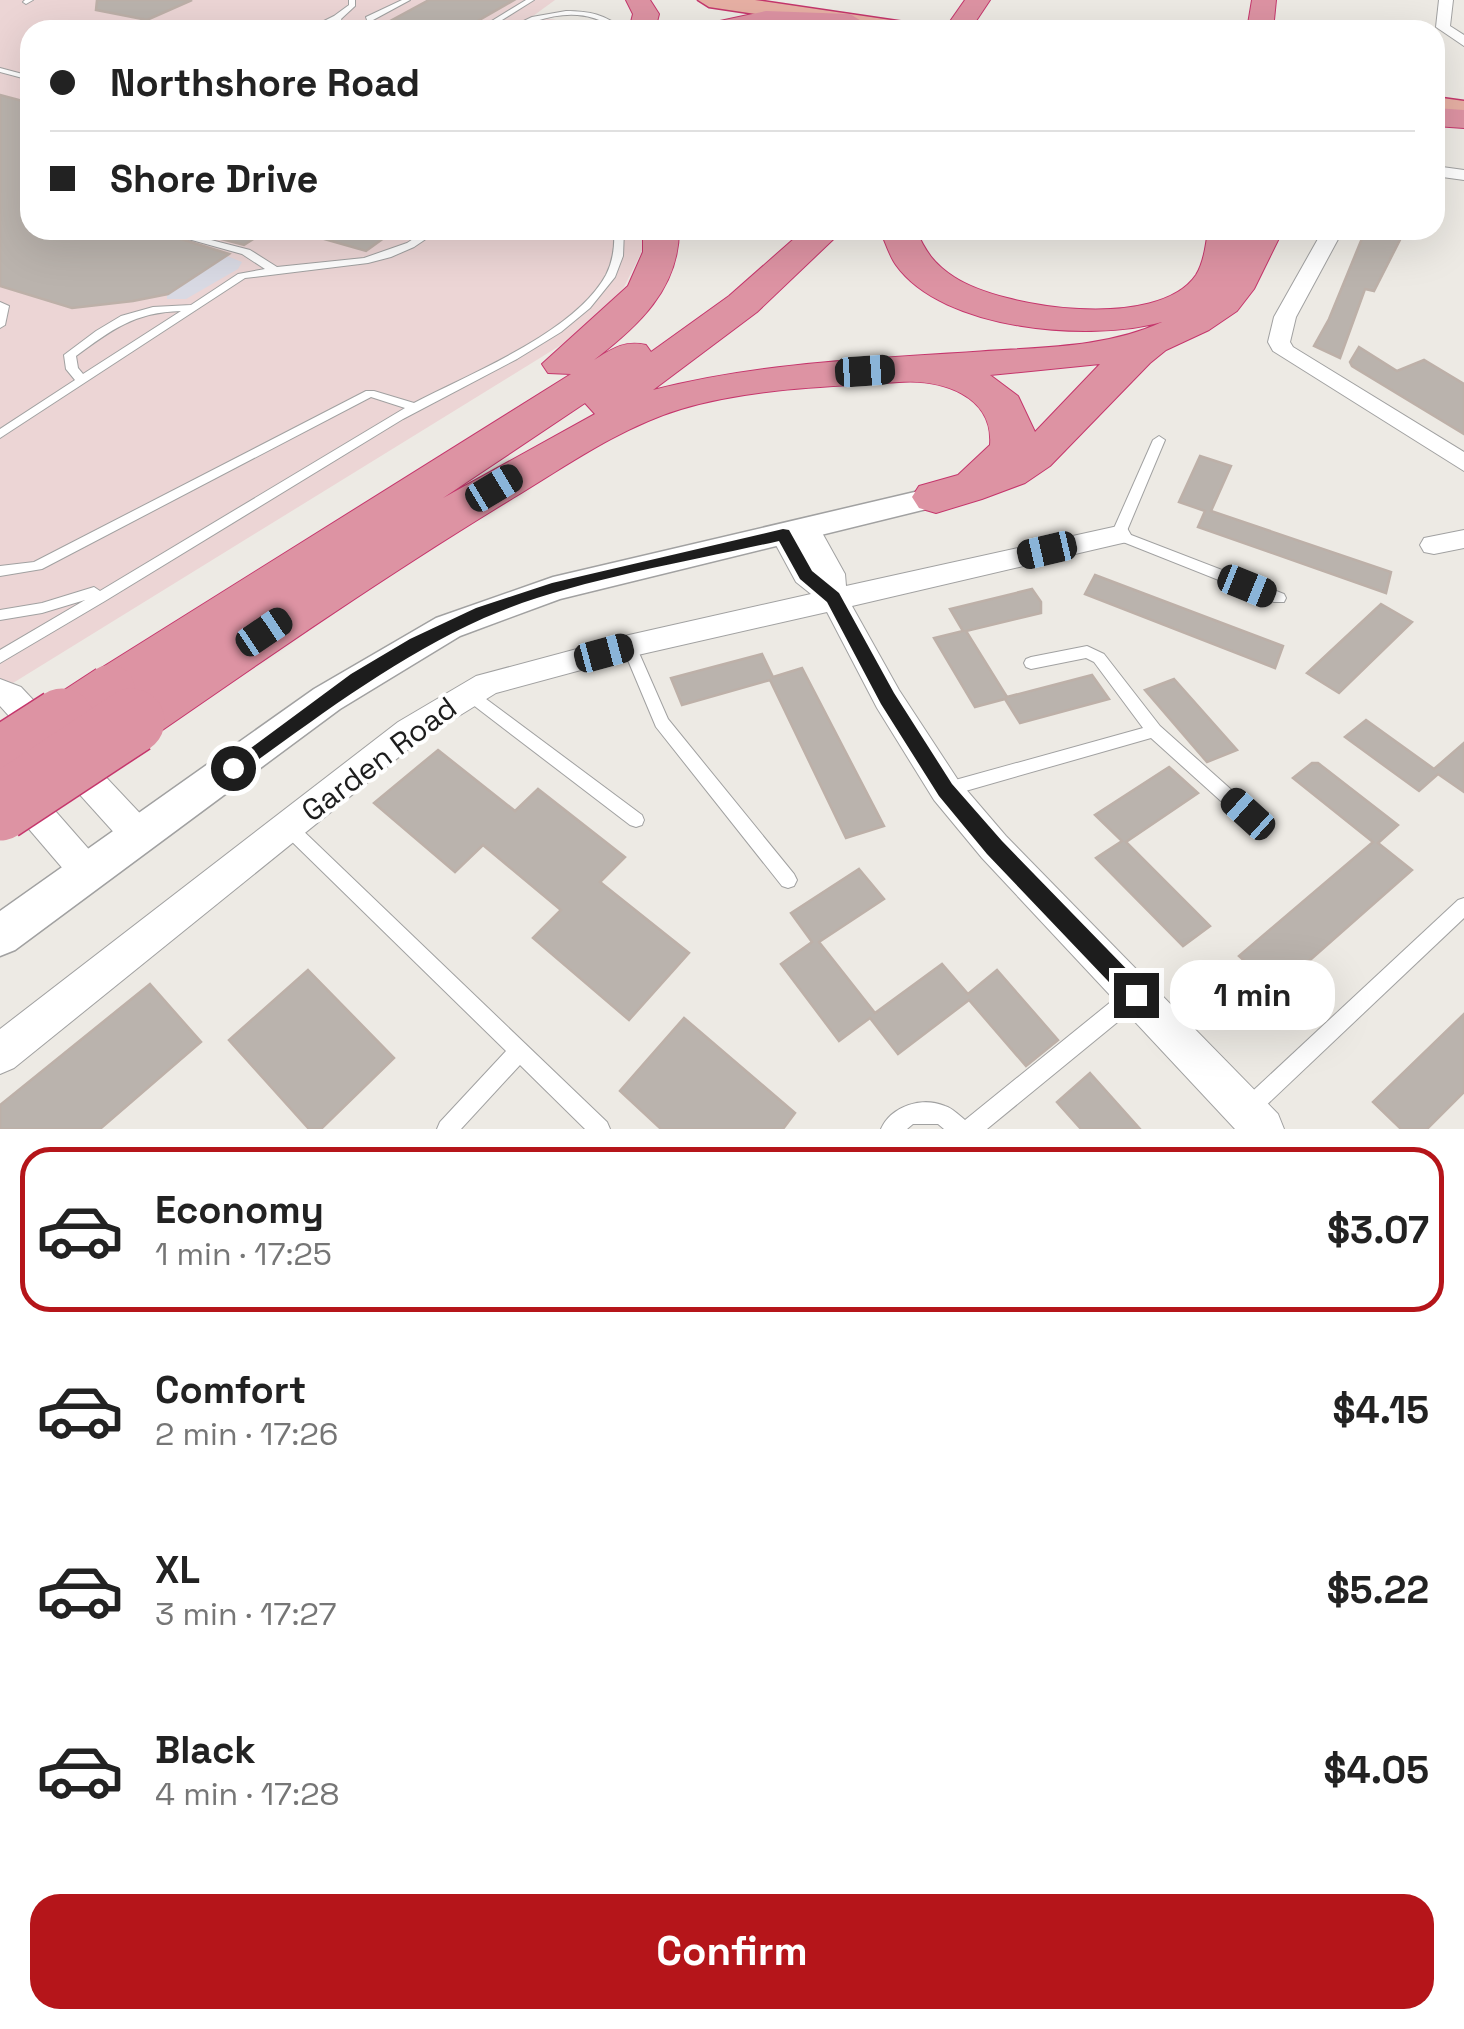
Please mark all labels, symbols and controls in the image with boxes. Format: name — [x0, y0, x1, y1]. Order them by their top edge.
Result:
text: Northshore Road — [110, 59, 420, 107]
text: Shore Drive — [110, 155, 318, 203]
car — [834, 354, 896, 388]
car — [461, 460, 527, 516]
car — [1014, 529, 1080, 571]
car — [1214, 561, 1280, 611]
car — [231, 603, 297, 661]
car — [571, 631, 637, 675]
street label: Garden Road — [294, 688, 464, 830]
route start — [211, 746, 256, 791]
car — [1216, 783, 1280, 845]
callout: 1 min — [1171, 960, 1336, 1030]
route end — [1114, 973, 1159, 1018]
text: 1 min — [1213, 975, 1292, 1015]
icon: car — [35, 1185, 125, 1275]
text: Economy — [155, 1186, 324, 1234]
text: $3.07 — [1327, 1206, 1429, 1254]
text: 1 min · 17:25 — [155, 1234, 332, 1274]
icon: car — [35, 1365, 125, 1455]
text: Comfort — [155, 1366, 306, 1414]
text: $4.15 — [1332, 1386, 1429, 1434]
text: 2 min · 17:26 — [155, 1414, 338, 1454]
icon: car — [35, 1545, 125, 1635]
text: XL — [155, 1546, 200, 1594]
text: $5.22 — [1327, 1566, 1429, 1614]
text: 3 min · 17:27 — [155, 1594, 337, 1634]
icon: car — [35, 1725, 125, 1815]
text: Black — [155, 1726, 256, 1774]
text: $4.05 — [1324, 1746, 1429, 1794]
text: 4 min · 17:28 — [155, 1774, 339, 1814]
button: Confirm — [30, 1894, 1434, 2009]

